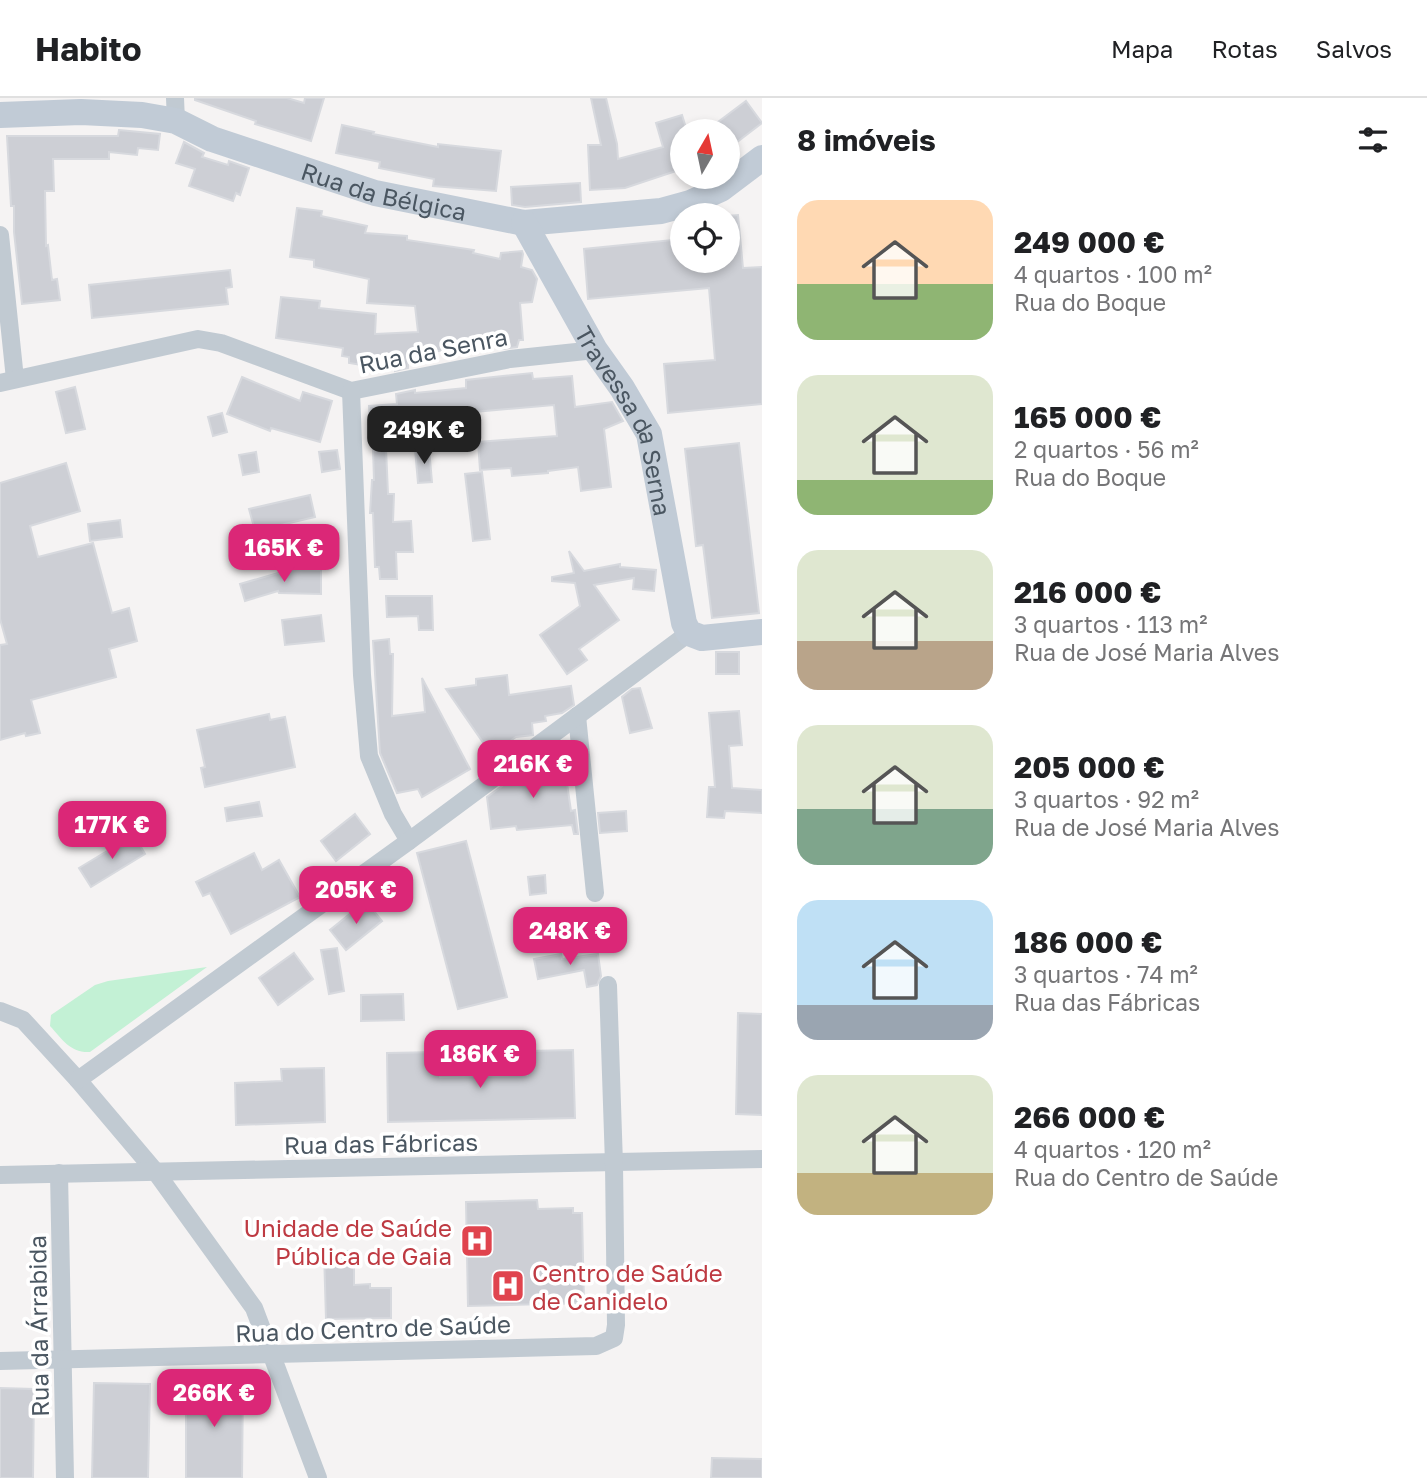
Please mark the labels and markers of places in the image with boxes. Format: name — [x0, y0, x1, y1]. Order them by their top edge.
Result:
pin: 249K € — [367, 406, 481, 466]
pin: 165K € — [227, 524, 341, 584]
pin: 216K € — [476, 740, 590, 800]
pin: 177K € — [55, 802, 169, 861]
pin: 205K € — [299, 866, 413, 926]
pin: 248K € — [513, 908, 627, 967]
pin: 186K € — [423, 1030, 537, 1090]
place label: Unidade de Saúde Pública de Gaia — [243, 1213, 452, 1270]
hospital icon: Unidade de Saúde Pública de Gaia — [458, 1222, 496, 1260]
place label: Centro de Saúde de Canidelo — [532, 1258, 723, 1315]
hospital icon: Centro de Saúde de Canidelo — [489, 1267, 527, 1305]
pin: 266K € — [157, 1370, 271, 1429]

